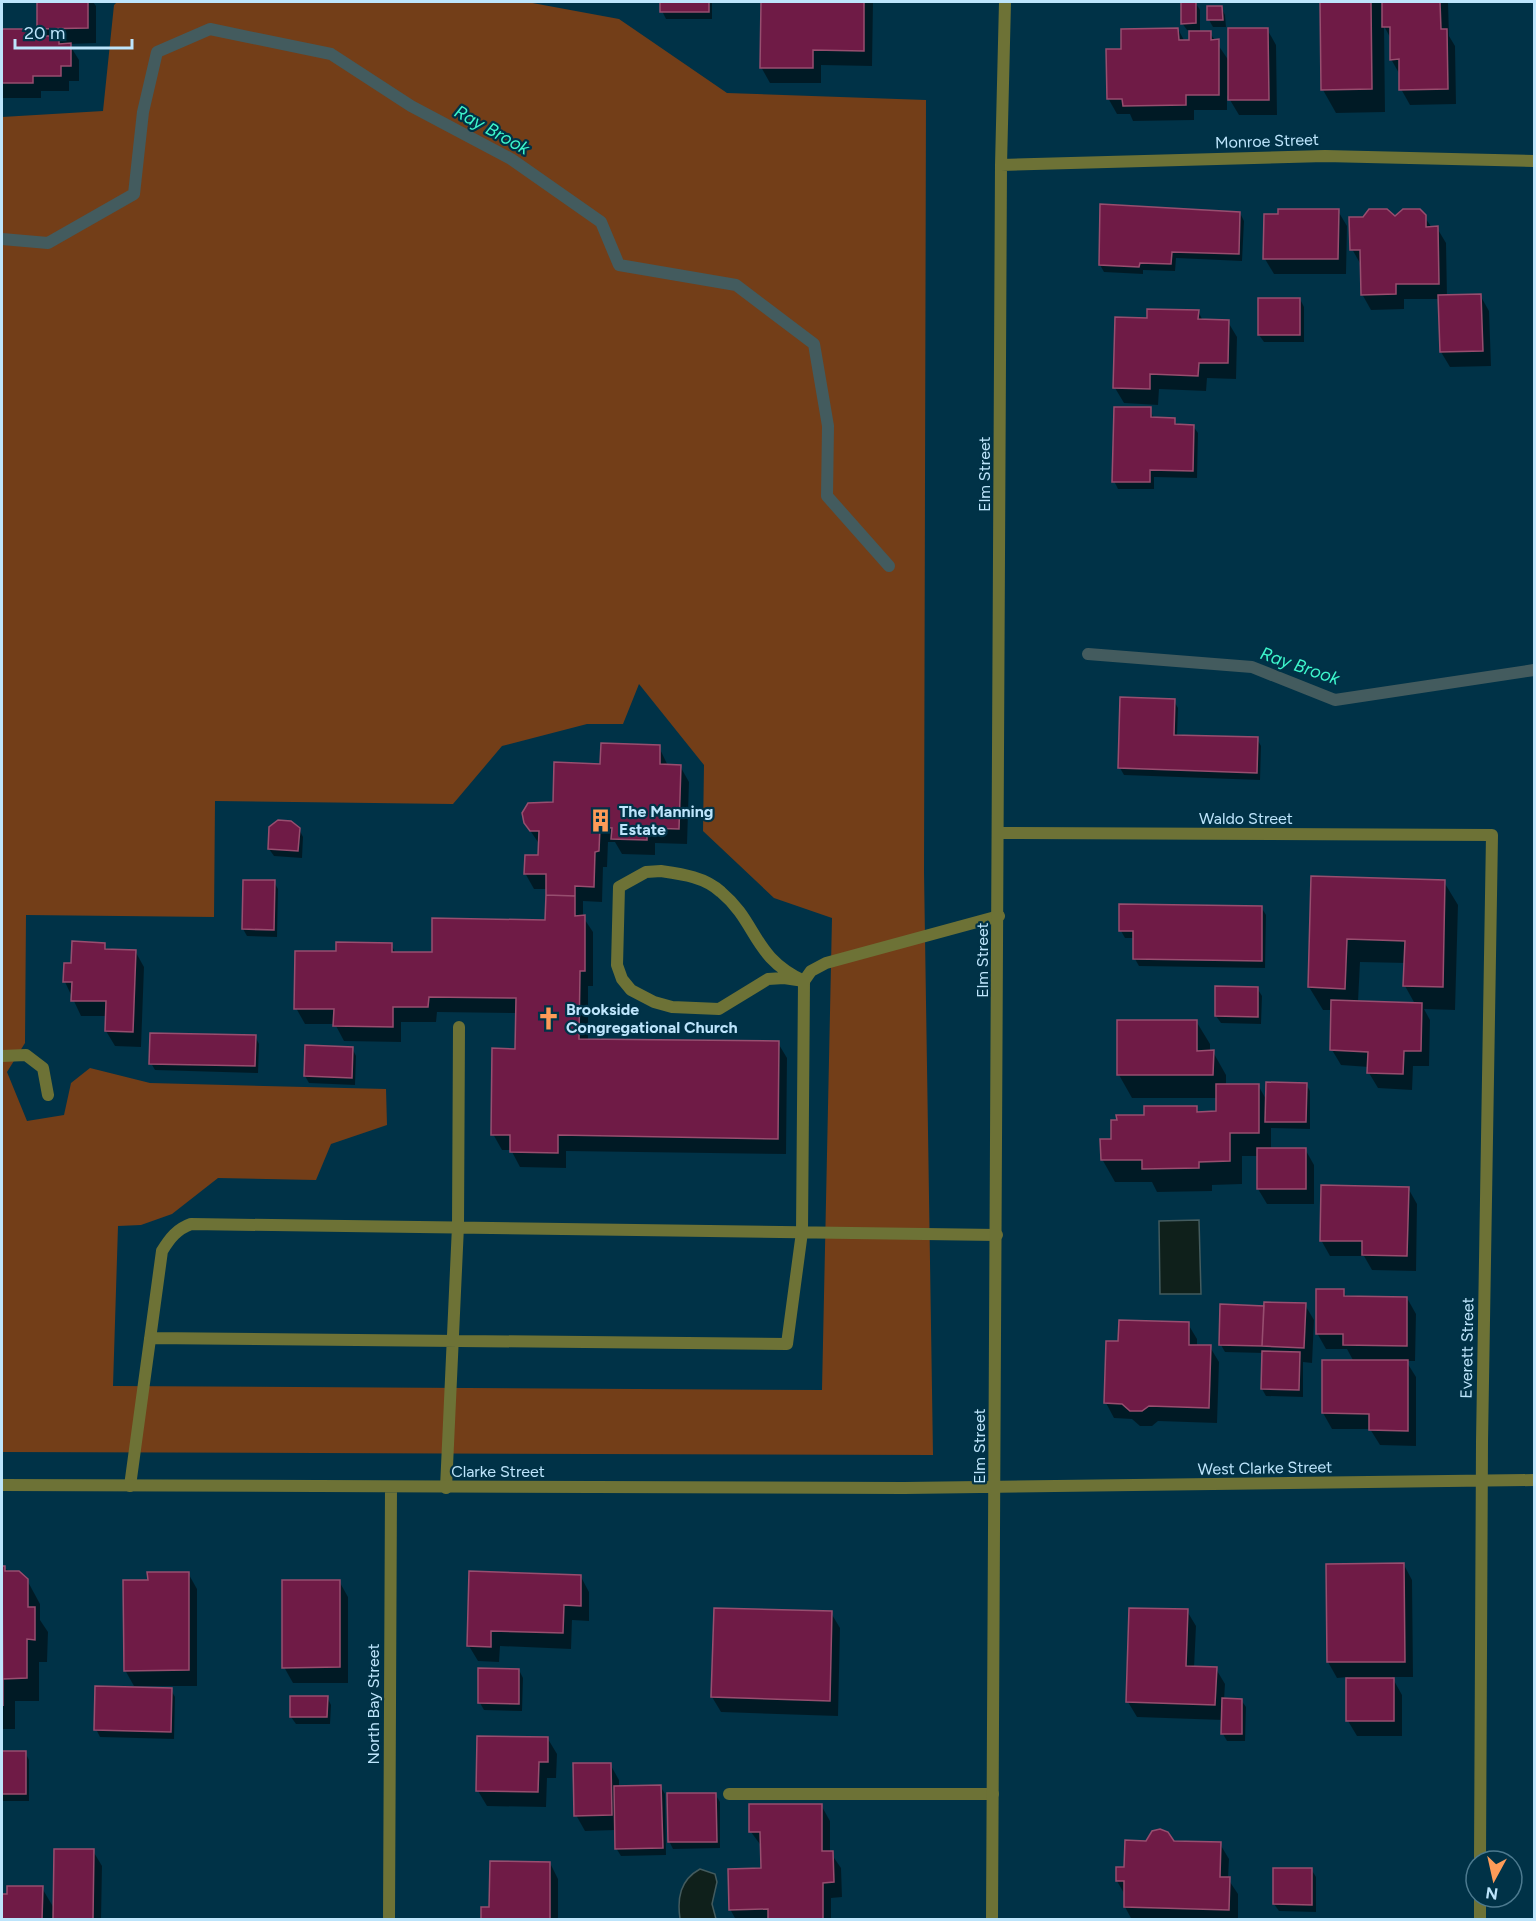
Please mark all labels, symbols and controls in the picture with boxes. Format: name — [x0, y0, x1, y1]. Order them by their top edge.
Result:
scale bar — [15, 12, 132, 50]
text: 20 m — [24, 22, 65, 44]
water label: Ray Brook — [451, 100, 535, 160]
street label: Monroe Street — [1215, 130, 1319, 152]
street label: Elm Street — [975, 436, 994, 512]
water label: Ray Brook — [1257, 642, 1344, 690]
place label: The Manning Estate — [619, 802, 713, 839]
building icon: The Manning Estate — [588, 807, 614, 833]
street label: Waldo Street — [1199, 809, 1293, 828]
street label: Elm Street — [973, 922, 992, 998]
place label: Brookside Congregational Church — [566, 1000, 738, 1037]
church icon: Brookside Congregational Church — [535, 1005, 561, 1031]
street label: Everett Street — [1457, 1297, 1477, 1399]
street label: Elm Street — [970, 1408, 989, 1484]
street label: West Clarke Street — [1198, 1457, 1332, 1479]
street label: Clarke Street — [451, 1462, 545, 1481]
street label: North Bay Street — [364, 1644, 383, 1764]
north arrow — [1464, 1849, 1524, 1909]
text: N — [1485, 1883, 1499, 1904]

